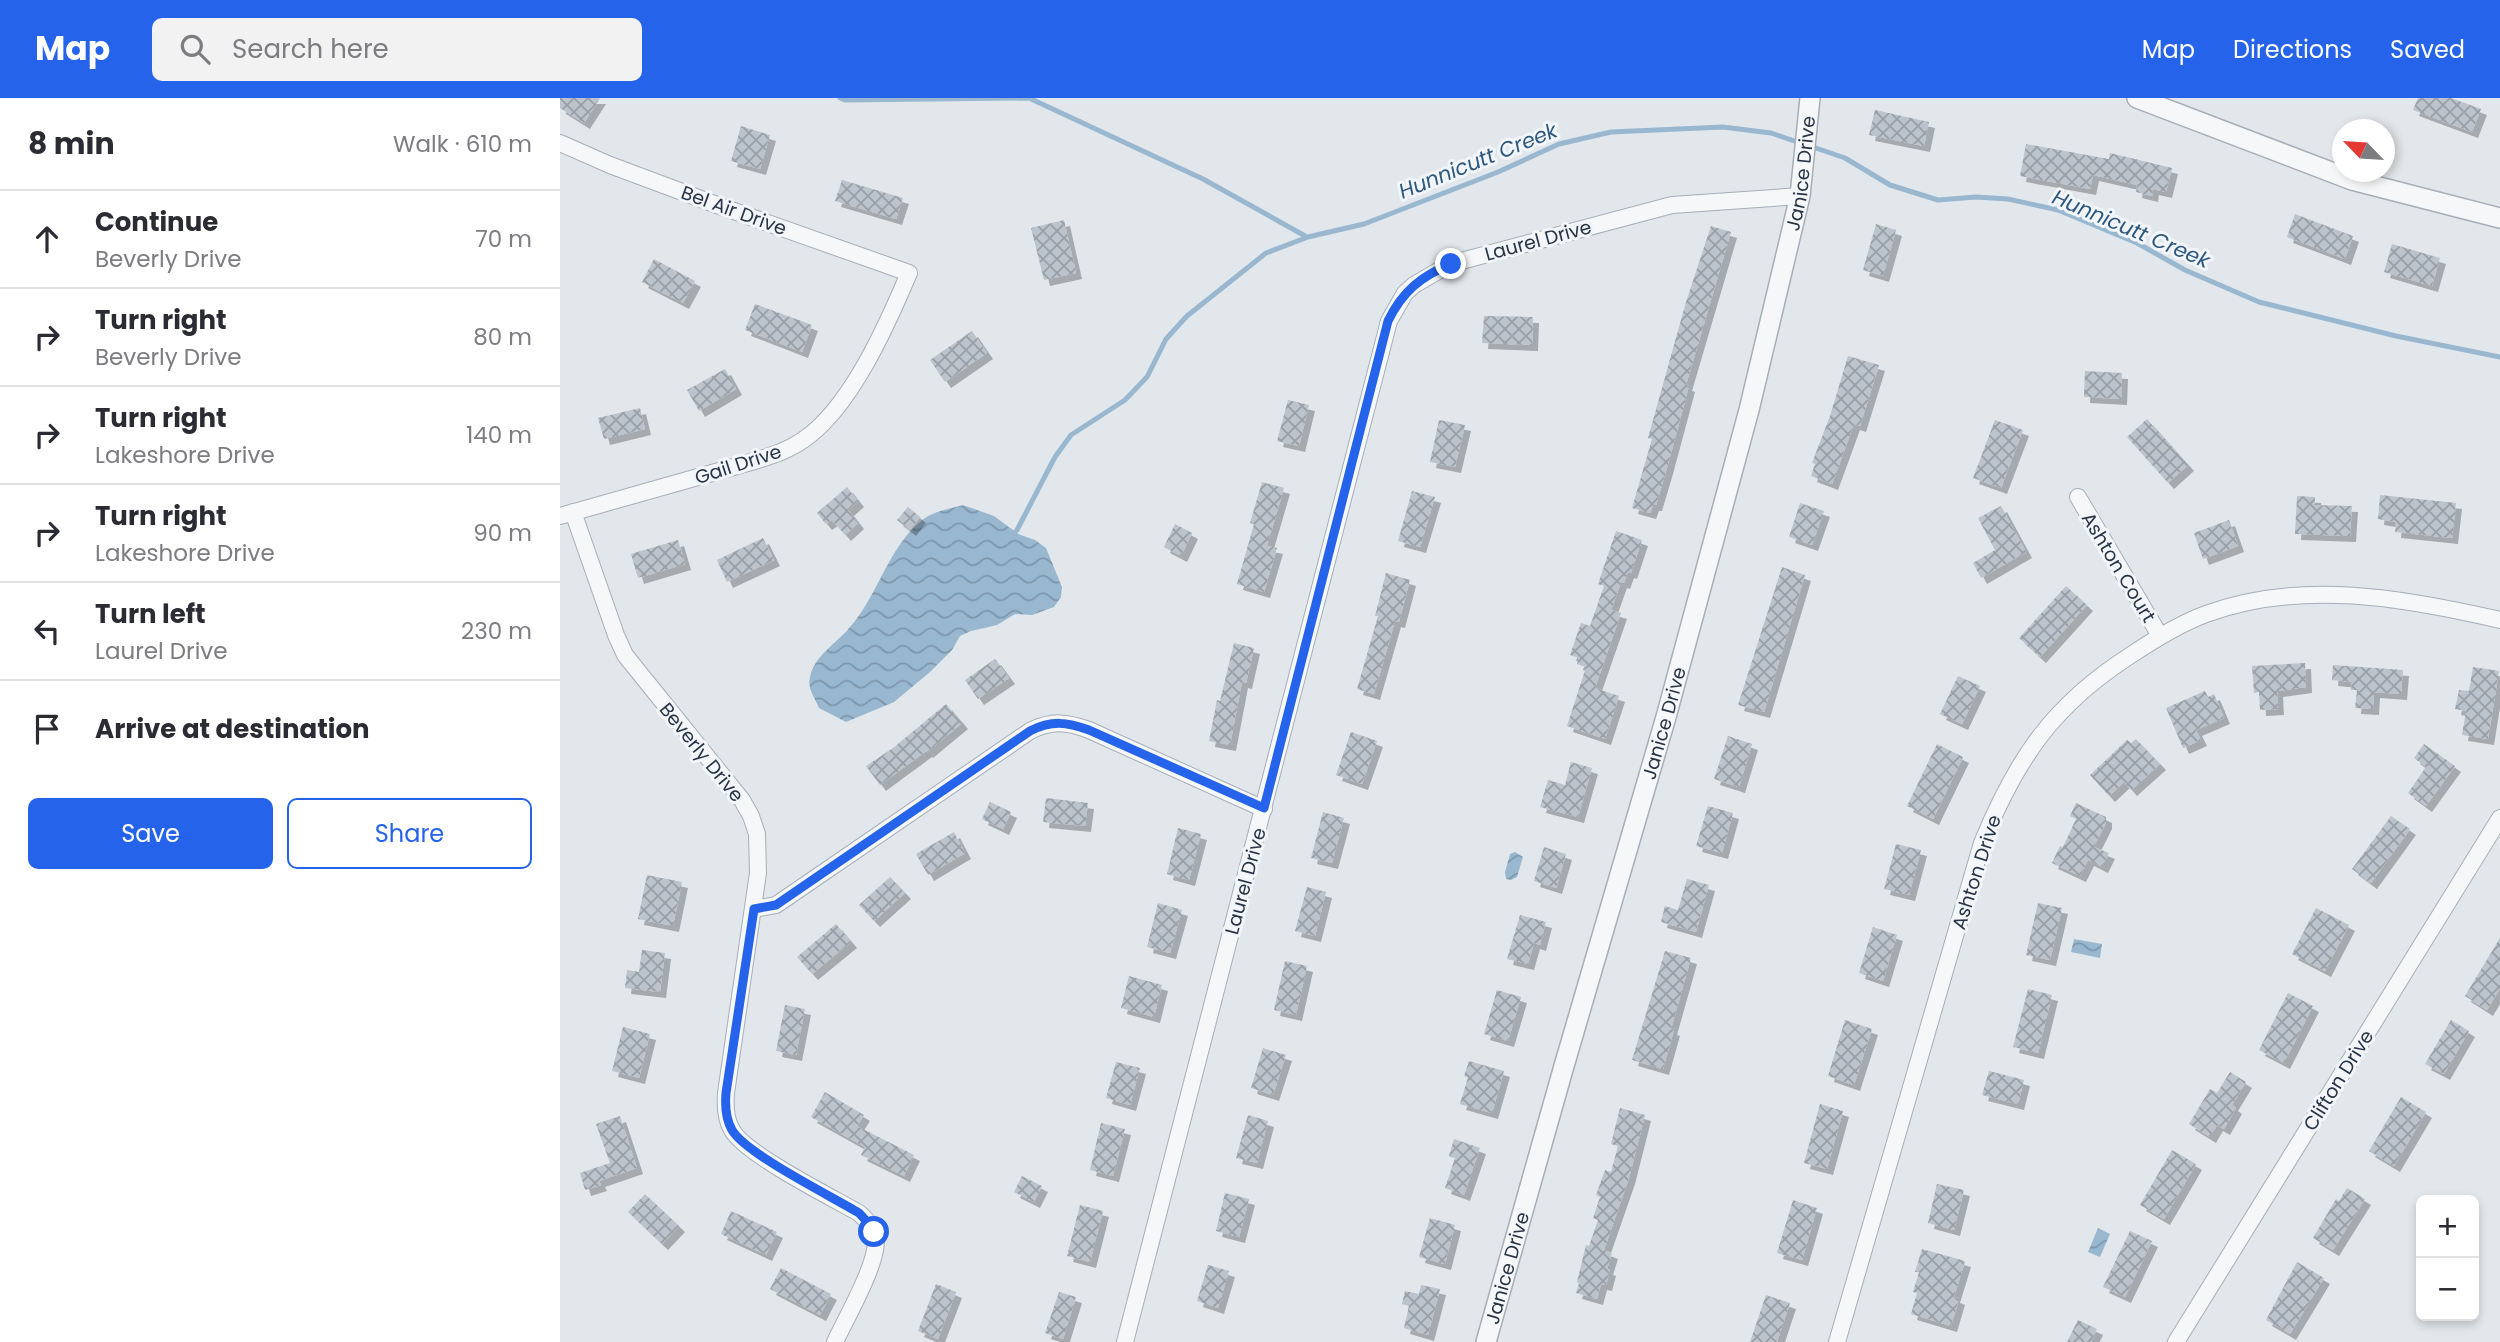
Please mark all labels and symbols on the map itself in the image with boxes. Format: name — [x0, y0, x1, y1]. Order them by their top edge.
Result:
water label: Hunnicutt Creek — [1394, 115, 1563, 206]
street label: Janice Drive — [1779, 115, 1822, 234]
north arrow — [2332, 119, 2395, 182]
street label: Bel Air Drive — [677, 179, 790, 242]
water label: Hunnicutt Creek — [2048, 182, 2216, 275]
street label: Laurel Drive — [1482, 213, 1594, 268]
route end — [1435, 248, 1466, 279]
street label: Gail Drive — [691, 438, 785, 491]
street label: Ashton Court — [2075, 507, 2162, 628]
street label: Janice Drive — [1635, 664, 1693, 783]
street label: Beverly Drive — [653, 697, 750, 808]
street label: Ashton Drive — [1945, 811, 2008, 933]
street label: Laurel Drive — [1218, 825, 1273, 937]
street label: Clifton Drive — [2297, 1025, 2380, 1136]
street label: Janice Drive — [1479, 1209, 1536, 1327]
route start — [858, 1216, 889, 1247]

